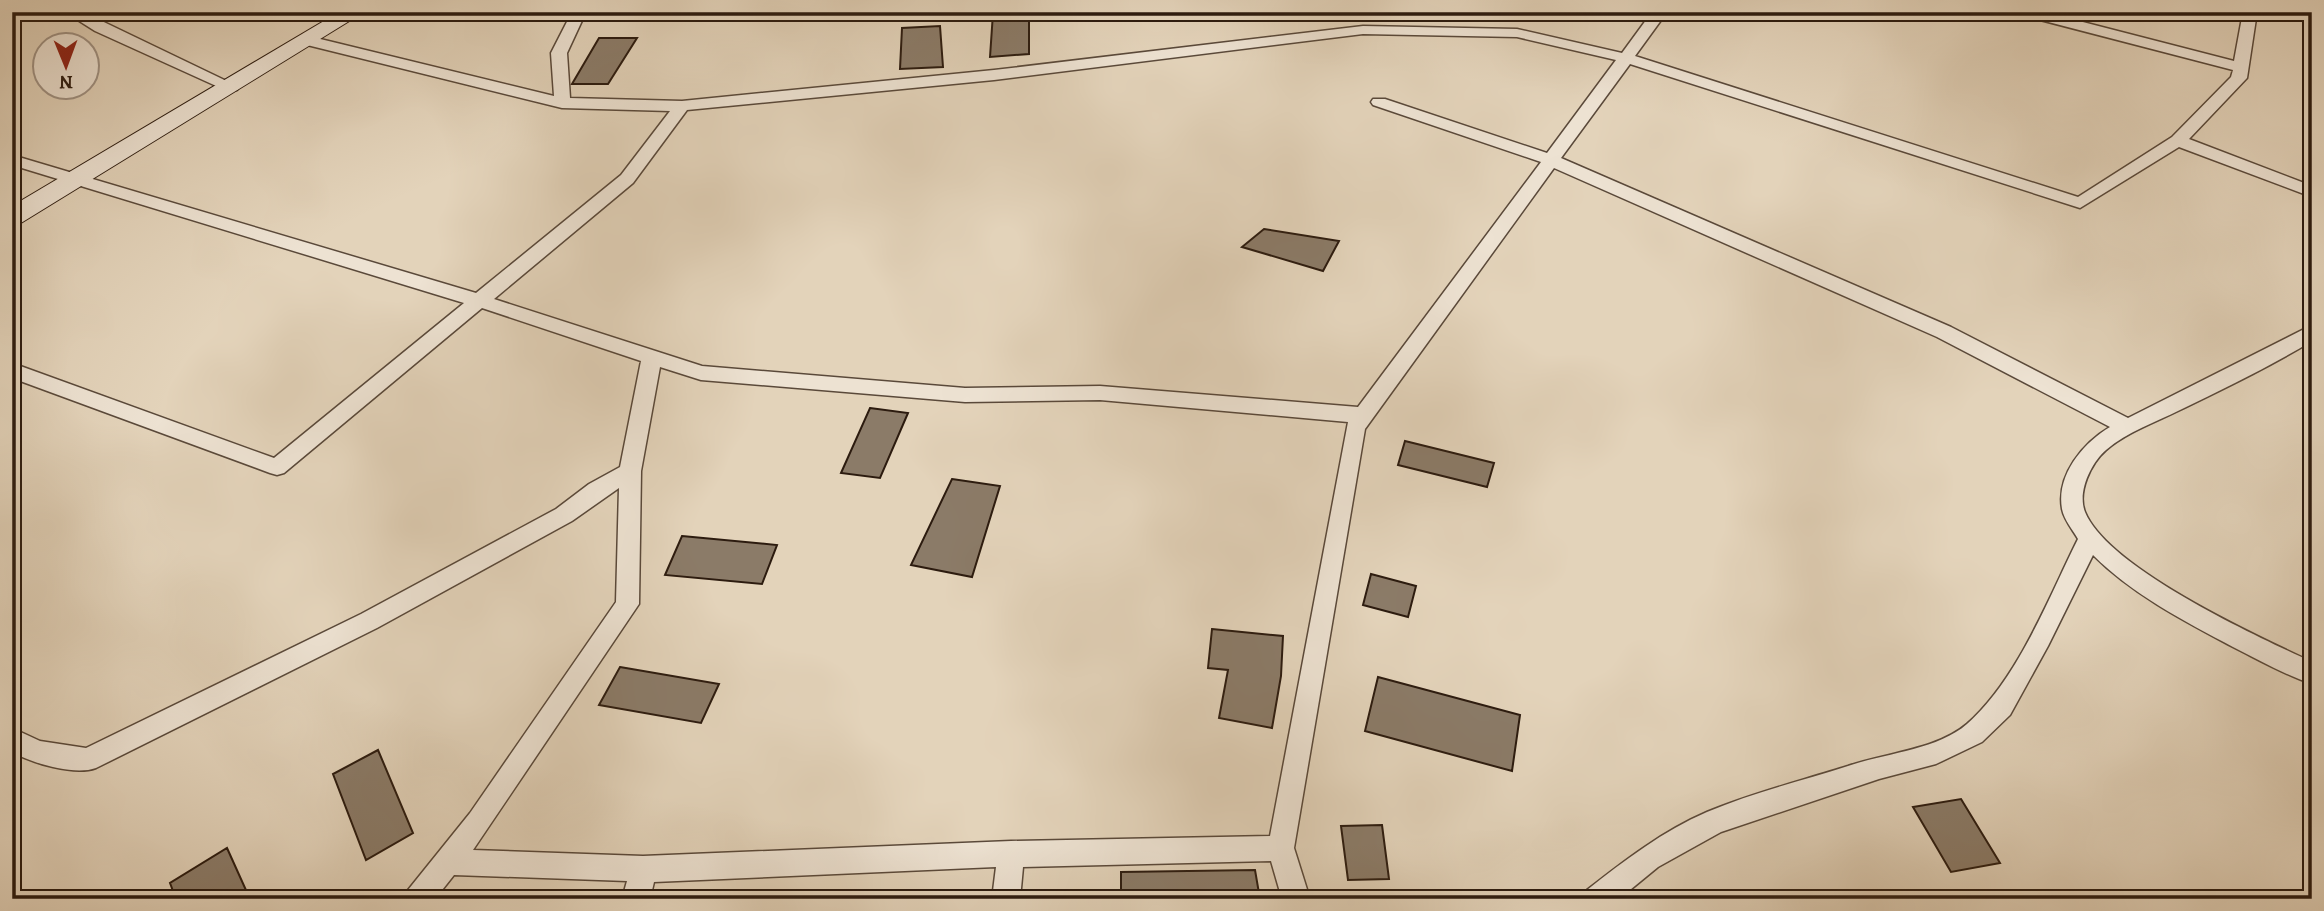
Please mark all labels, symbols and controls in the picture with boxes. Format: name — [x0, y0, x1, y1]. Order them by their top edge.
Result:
north arrow — [32, 32, 102, 102]
text: N — [59, 69, 73, 95]

